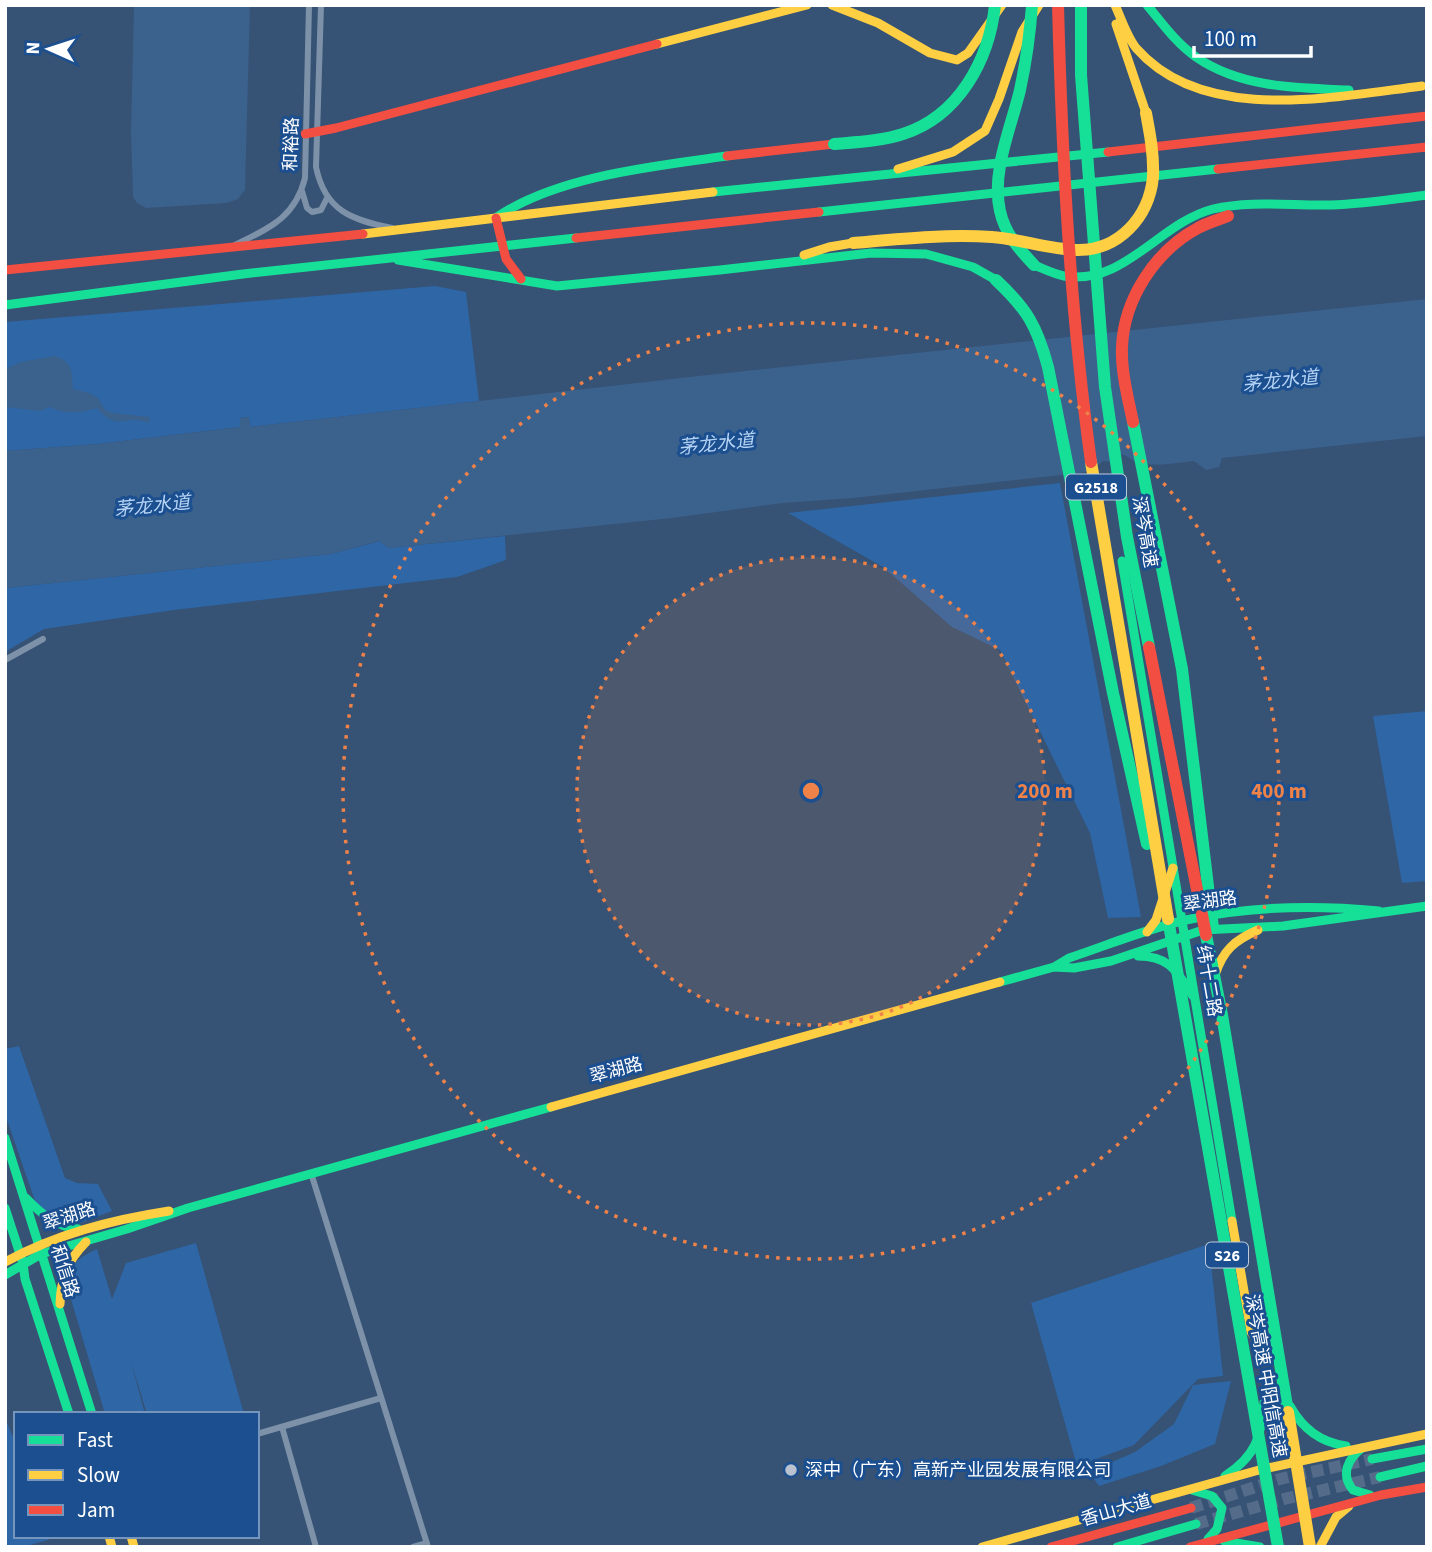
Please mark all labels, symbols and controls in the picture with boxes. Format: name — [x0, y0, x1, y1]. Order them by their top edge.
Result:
north arrow — [14, 14, 84, 84]
scale bar — [1194, 14, 1311, 58]
text: 100 m — [1204, 24, 1257, 54]
text: N — [20, 41, 47, 55]
street label: 和裕路 — [278, 117, 305, 171]
water label: 茅龙水道 — [1241, 364, 1322, 399]
water label: 茅龙水道 — [677, 427, 758, 462]
road number: G2518 — [1066, 474, 1126, 500]
water label: 茅龙水道 — [113, 489, 194, 524]
street label: 深岑高速 — [1126, 494, 1163, 570]
text: 200 m — [1017, 776, 1073, 806]
text: 400 m — [1251, 776, 1307, 806]
centre of rings — [799, 779, 823, 803]
street label: 翠湖路 — [1182, 885, 1239, 918]
street label: 纬十二路 — [1190, 943, 1227, 1019]
street label: 翠湖路 — [587, 1051, 645, 1090]
street label: 翠湖路 — [40, 1196, 99, 1237]
street label: 和信路 — [44, 1242, 85, 1301]
road number: S26 — [1206, 1242, 1248, 1268]
street label: 深岑高速 中阳信高速 — [1239, 1292, 1292, 1460]
legend — [14, 1412, 259, 1538]
text: Fast — [77, 1425, 113, 1455]
place label: 深中（广东）高新产业园发展有限公司 — [805, 1458, 1111, 1483]
text: Slow — [77, 1460, 120, 1490]
marker: 深中（广东）高新产业园发展有限公司 — [783, 1462, 799, 1478]
street label: 香山大道 — [1078, 1489, 1154, 1532]
text: Jam — [77, 1495, 115, 1525]

